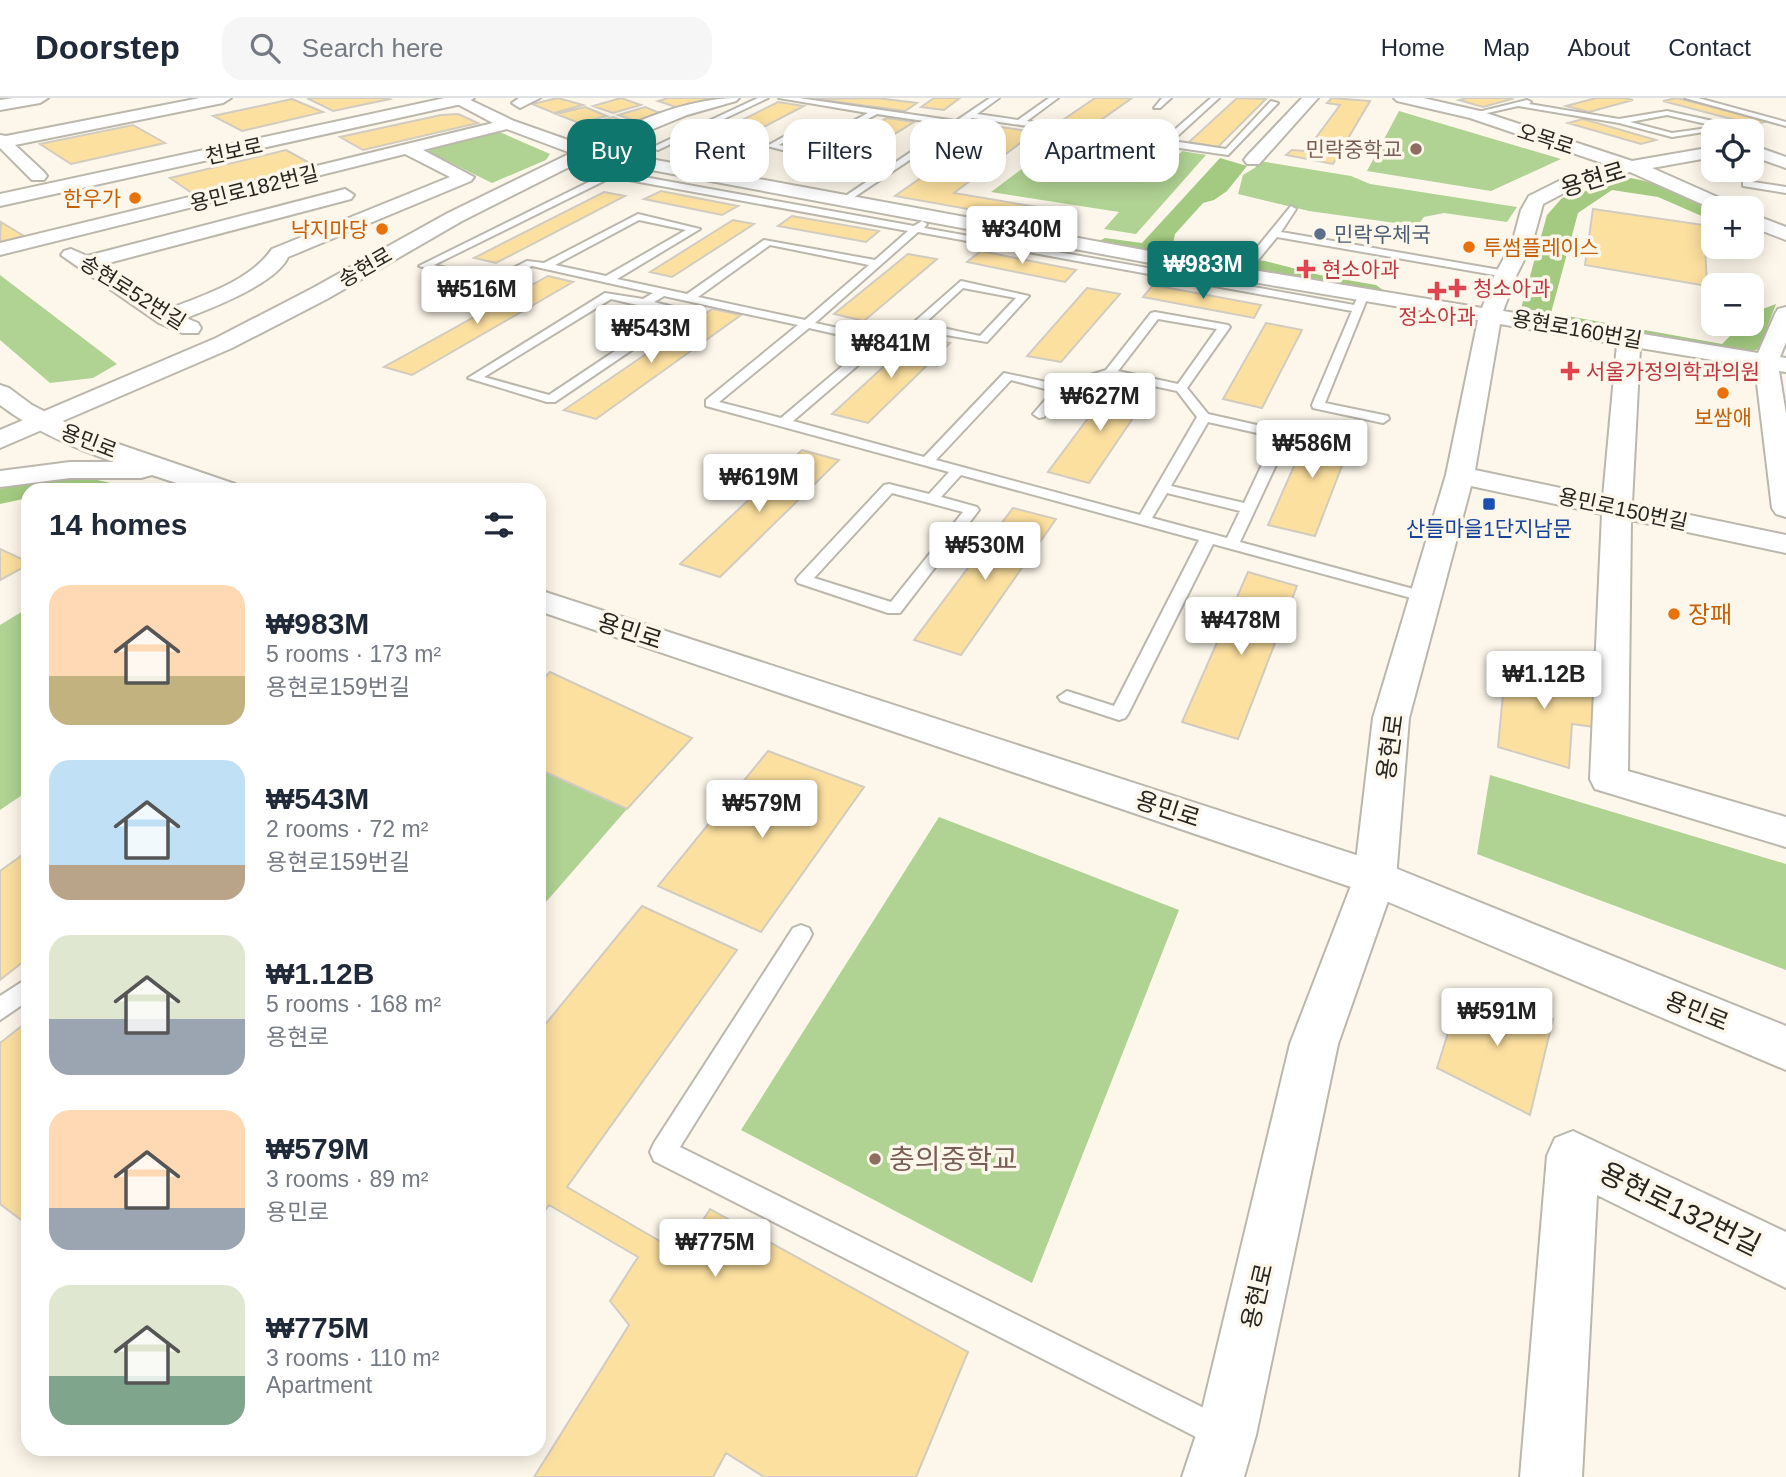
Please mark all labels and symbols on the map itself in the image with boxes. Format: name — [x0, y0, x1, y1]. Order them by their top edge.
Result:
street label: 오목로 — [1515, 119, 1577, 159]
street label: 천보로 — [203, 134, 265, 168]
place label: 민락중학교 — [1305, 138, 1402, 161]
marker: 민락중학교 — [1408, 141, 1424, 157]
street label: 용현로 — [1557, 156, 1629, 202]
street label: 용민로182번길 — [187, 161, 321, 215]
place label: 한우가 — [63, 187, 121, 210]
marker: 한우가 — [127, 190, 143, 206]
pin: ₩340M — [973, 206, 1071, 266]
place label: 낙지마당 — [291, 218, 368, 241]
marker: 낙지마당 — [374, 221, 390, 237]
place label: 민락우체국 — [1334, 223, 1431, 246]
marker: 민락우체국 — [1312, 226, 1328, 242]
place label: 투썸플레이스 — [1483, 236, 1599, 259]
marker: 투썸플레이스 — [1461, 239, 1477, 255]
pin: ₩983M — [1154, 242, 1252, 301]
street label: 송현로 — [334, 243, 396, 291]
street label: 송현로52번길 — [76, 250, 190, 334]
place label: 현소아과 — [1322, 258, 1399, 281]
marker: 현소아과 — [1296, 259, 1316, 279]
pin: ₩516M — [428, 266, 526, 326]
place label: 청소아과 — [1473, 277, 1550, 300]
marker: 청소아과 — [1447, 278, 1467, 298]
marker: 정소아과 — [1427, 281, 1447, 301]
place label: 정소아과 — [1398, 305, 1476, 328]
pin: ₩543M — [602, 306, 700, 365]
street label: 용현로160번길 — [1510, 306, 1644, 352]
pin: ₩841M — [842, 320, 940, 380]
place label: 서울가정의학과의원 — [1586, 360, 1760, 383]
marker: 서울가정의학과의원 — [1560, 361, 1580, 381]
pin: ₩627M — [1051, 374, 1149, 433]
marker: 보쌈애 — [1715, 385, 1731, 401]
place label: 보쌈애 — [1694, 406, 1752, 429]
street label: 용민로 — [58, 420, 120, 462]
pin: ₩586M — [1263, 420, 1361, 480]
pin: ₩619M — [710, 454, 808, 514]
street label: 용민로150번길 — [1556, 484, 1690, 534]
marker: 산들마을1단지남문 — [1481, 496, 1497, 512]
place label: 산들마을1단지남문 — [1406, 517, 1572, 540]
pin: ₩530M — [936, 522, 1034, 582]
pin: ₩478M — [1192, 598, 1290, 657]
place label: 장패 — [1688, 601, 1732, 628]
marker: 장패 — [1666, 606, 1682, 622]
street label: 용민로 — [594, 608, 666, 654]
pin: ₩1.12B — [1487, 652, 1601, 711]
street label: 용현로 — [1372, 712, 1408, 782]
pin: ₩579M — [713, 780, 811, 840]
street label: 용민로 — [1132, 786, 1204, 832]
street label: 용민로 — [1661, 986, 1733, 1036]
pin: ₩591M — [1448, 988, 1546, 1048]
place label: 충의중학교 — [889, 1144, 1018, 1175]
marker: 충의중학교 — [867, 1151, 883, 1167]
street label: 용현로132번길 — [1594, 1157, 1766, 1261]
pin: ₩775M — [666, 1220, 764, 1279]
street label: 용현로 — [1236, 1261, 1278, 1331]

